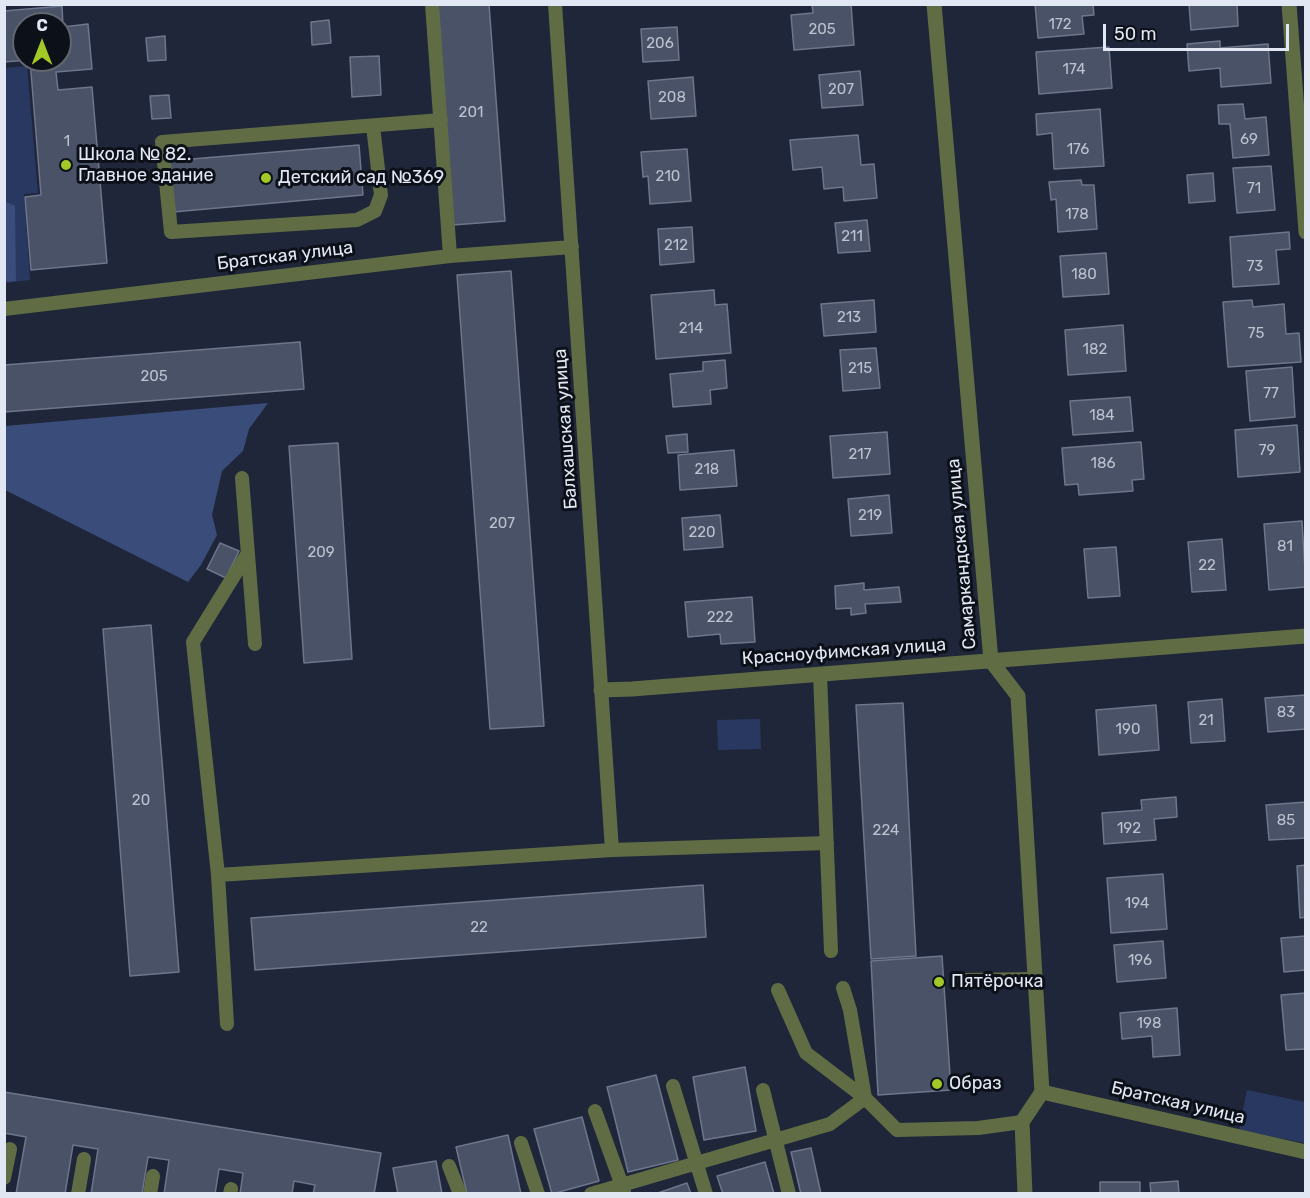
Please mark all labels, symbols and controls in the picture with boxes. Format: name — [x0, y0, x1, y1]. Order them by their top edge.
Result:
north arrow — [12, 12, 72, 72]
scale bar — [1106, 12, 1292, 50]
text: С — [36, 16, 48, 35]
house number: 172 — [1049, 16, 1071, 34]
house number: 205 — [808, 21, 836, 39]
text: 50 m — [1114, 23, 1157, 45]
house number: 206 — [646, 35, 674, 53]
house number: 174 — [1063, 61, 1085, 79]
house number: 207 — [828, 81, 854, 99]
house number: 208 — [658, 89, 686, 107]
house number: 201 — [459, 104, 483, 122]
house number: 69 — [1240, 131, 1258, 149]
house number: 1 — [64, 133, 70, 151]
house number: 176 — [1067, 141, 1089, 159]
place label: Школа № 82. Главное здание — [78, 144, 213, 186]
marker: Школа № 82. Главное здание — [59, 158, 73, 172]
place label: Детский сад №369 — [278, 167, 444, 189]
house number: 210 — [656, 168, 680, 186]
marker: Детский сад №369 — [259, 171, 273, 185]
house number: 71 — [1247, 180, 1261, 198]
house number: 178 — [1065, 206, 1089, 224]
house number: 211 — [841, 228, 863, 246]
street label: Братская улица — [216, 237, 354, 275]
house number: 212 — [664, 237, 688, 255]
house number: 73 — [1247, 258, 1263, 276]
house number: 180 — [1071, 266, 1097, 284]
house number: 213 — [837, 309, 861, 327]
house number: 214 — [679, 320, 703, 338]
house number: 75 — [1248, 325, 1264, 343]
house number: 182 — [1083, 341, 1107, 359]
street label: Балхашская улица — [550, 348, 582, 510]
house number: 215 — [848, 360, 872, 378]
house number: 205 — [140, 368, 168, 386]
house number: 77 — [1263, 385, 1279, 403]
house number: 184 — [1089, 407, 1115, 425]
house number: 79 — [1259, 442, 1275, 460]
house number: 217 — [849, 446, 871, 464]
house number: 186 — [1090, 455, 1116, 473]
street label: Самаркандская улица — [943, 458, 981, 650]
house number: 218 — [695, 461, 719, 479]
house number: 219 — [858, 507, 882, 525]
house number: 207 — [489, 515, 515, 533]
house number: 220 — [688, 524, 716, 542]
house number: 81 — [1277, 538, 1293, 556]
house number: 209 — [307, 544, 335, 562]
house number: 22 — [1198, 557, 1216, 575]
house number: 222 — [707, 609, 733, 627]
street label: Красноуфимская улица — [741, 634, 947, 670]
house number: 83 — [1277, 704, 1295, 722]
house number: 21 — [1198, 712, 1214, 730]
house number: 190 — [1116, 721, 1140, 739]
house number: 20 — [132, 792, 150, 810]
house number: 85 — [1277, 812, 1295, 830]
house number: 192 — [1117, 820, 1141, 838]
house number: 224 — [873, 822, 899, 840]
house number: 194 — [1125, 895, 1149, 913]
house number: 22 — [470, 919, 488, 937]
house number: 196 — [1128, 952, 1152, 970]
place label: Пятёрочка — [951, 971, 1044, 993]
marker: Пятёрочка — [932, 975, 946, 989]
house number: 198 — [1137, 1015, 1161, 1033]
place label: Образ — [949, 1073, 1002, 1095]
marker: Образ — [930, 1077, 944, 1091]
street label: Братская улица — [1109, 1077, 1247, 1129]

